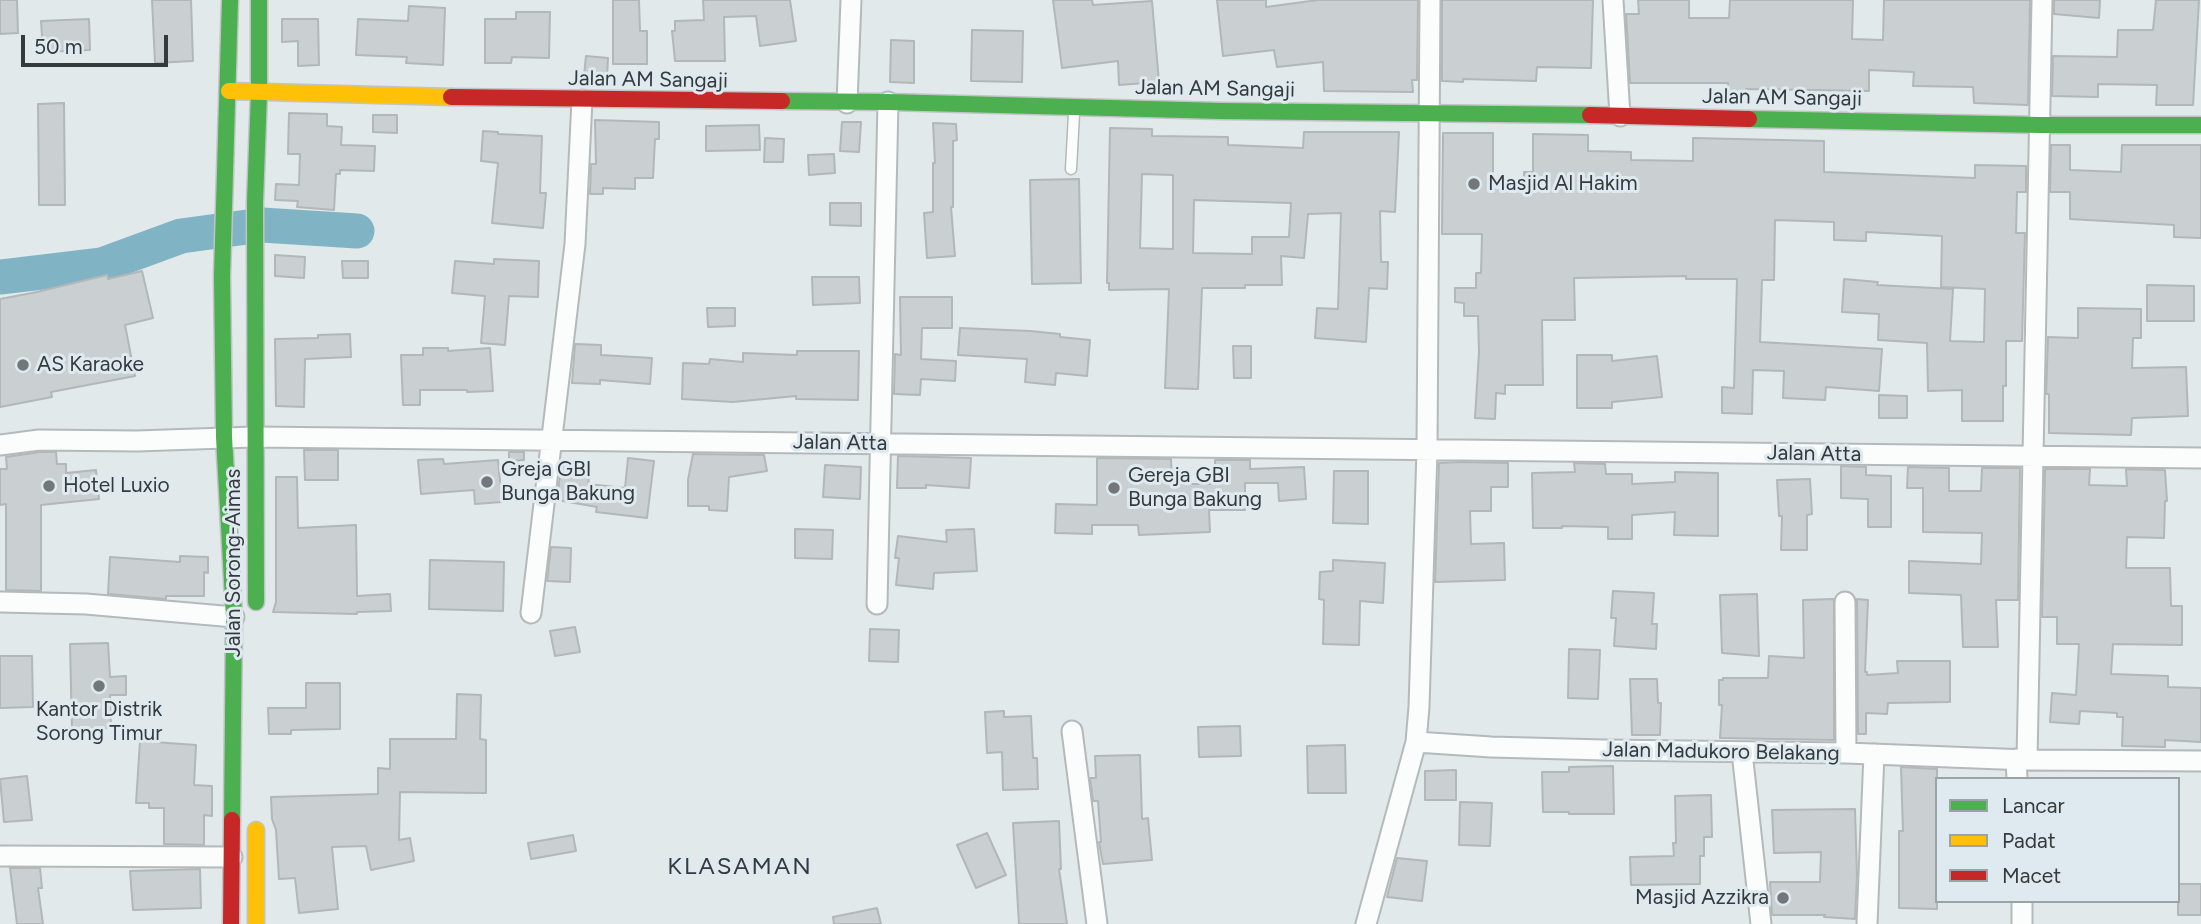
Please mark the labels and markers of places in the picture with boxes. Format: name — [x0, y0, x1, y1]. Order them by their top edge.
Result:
place label: Masjid Al Hakim — [1488, 171, 1638, 197]
marker: Masjid Al Hakim — [1466, 176, 1482, 192]
place label: AS Karaoke — [37, 352, 144, 378]
marker: AS Karaoke — [15, 357, 31, 373]
place label: Greja GBI Bunga Bakung — [501, 457, 635, 507]
place label: Gereja GBI Bunga Bakung — [1128, 463, 1262, 513]
place label: Hotel Luxio — [63, 473, 170, 499]
marker: Greja GBI Bunga Bakung — [479, 474, 495, 490]
marker: Hotel Luxio — [41, 478, 57, 494]
marker: Gereja GBI Bunga Bakung — [1106, 480, 1122, 496]
marker: Kantor Distrik Sorong Timur — [91, 678, 107, 694]
place label: Kantor Distrik Sorong Timur — [36, 697, 162, 747]
place label: Masjid Azzikra — [1635, 885, 1769, 911]
marker: Masjid Azzikra — [1775, 890, 1791, 906]

